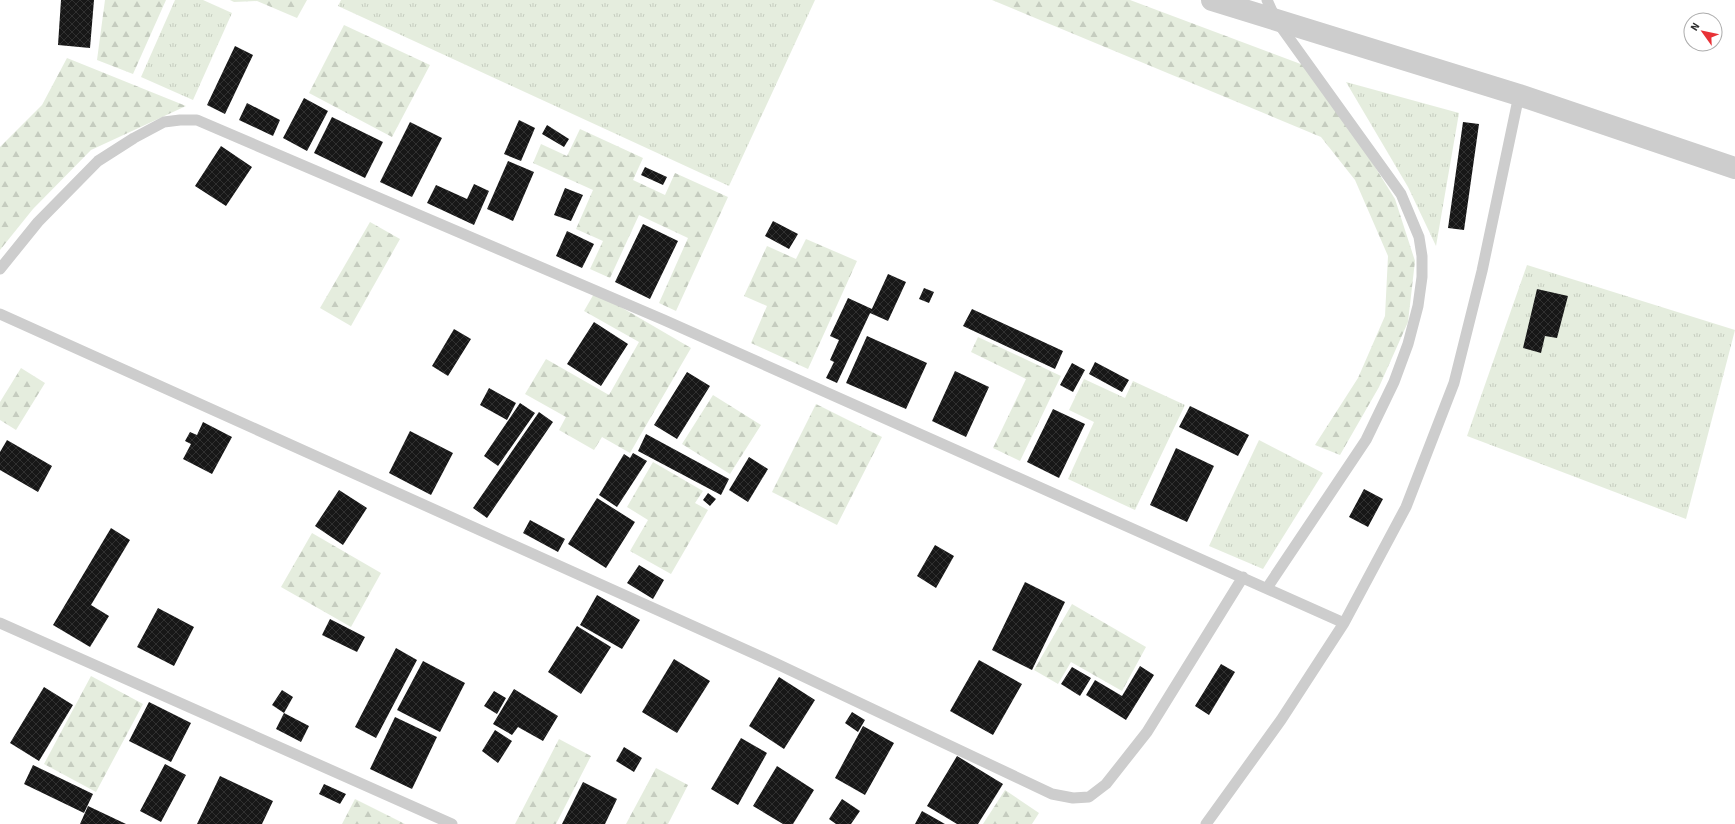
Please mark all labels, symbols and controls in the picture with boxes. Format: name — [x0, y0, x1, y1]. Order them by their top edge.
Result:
north arrow — [1683, 12, 1723, 52]
text: N — [1687, 20, 1703, 34]

